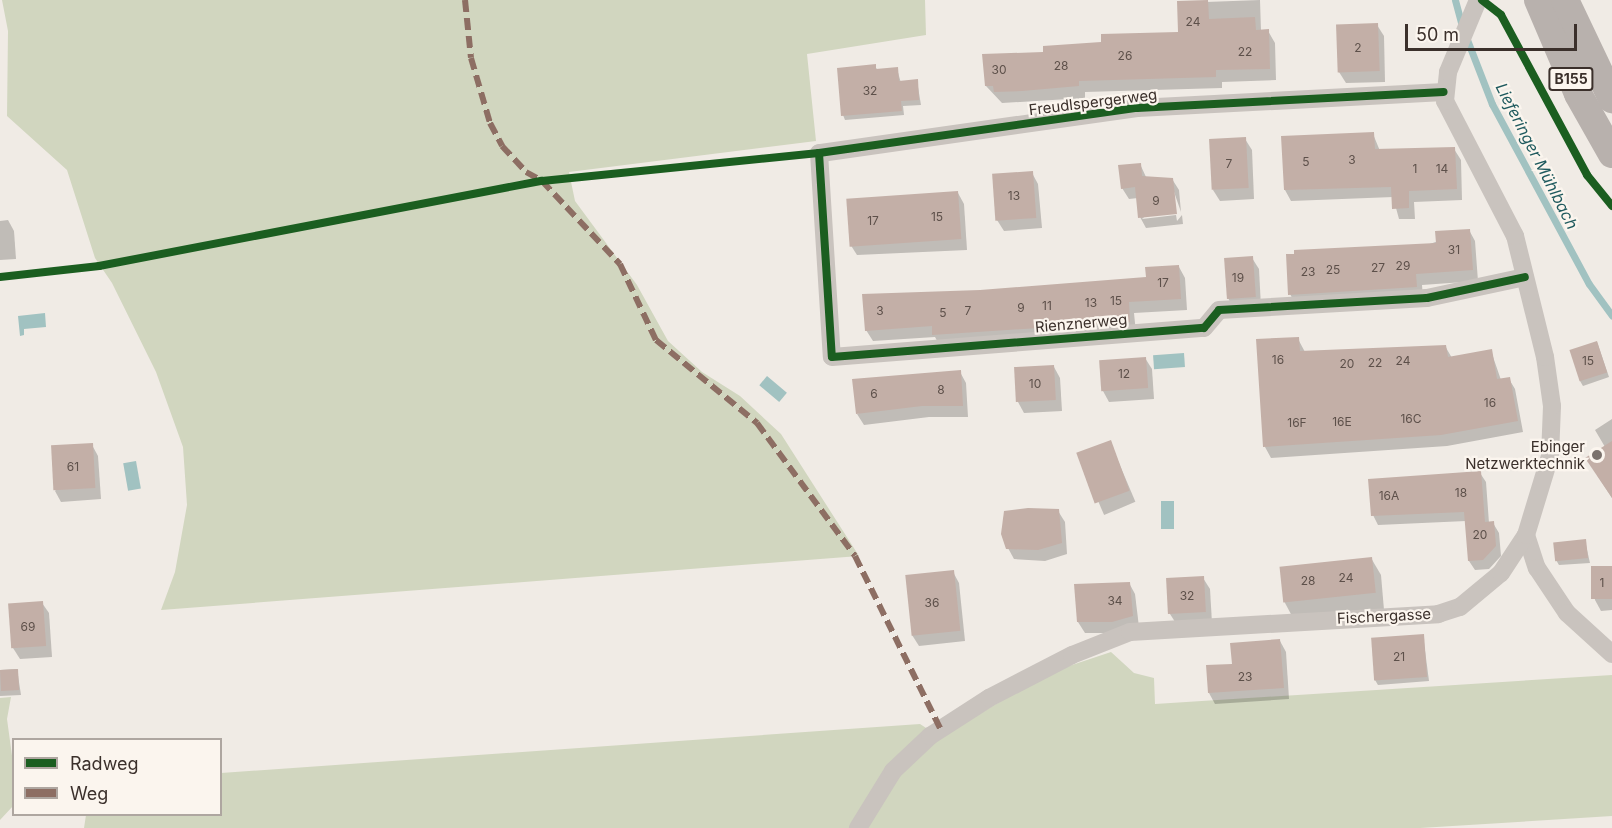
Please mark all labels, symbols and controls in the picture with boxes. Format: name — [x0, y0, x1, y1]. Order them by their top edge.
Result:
scale bar — [1408, 12, 1580, 50]
house number: 24 — [1186, 15, 1200, 29]
text: 50 m — [1416, 24, 1459, 45]
house number: 2 — [1354, 41, 1362, 55]
house number: 22 — [1238, 45, 1252, 59]
house number: 26 — [1118, 49, 1132, 63]
house number: 28 — [1054, 59, 1068, 73]
house number: 30 — [992, 63, 1006, 77]
road number: B155 — [1547, 68, 1595, 90]
water label: Lieferinger Mühlbach — [1492, 80, 1582, 232]
house number: 32 — [863, 84, 877, 98]
street label: Freudlspergerweg — [1028, 85, 1158, 119]
house number: 3 — [1348, 153, 1356, 167]
house number: 5 — [1302, 155, 1310, 169]
house number: 7 — [1226, 157, 1232, 171]
house number: 1 — [1413, 162, 1417, 176]
house number: 14 — [1436, 162, 1448, 176]
house number: 13 — [1008, 189, 1020, 203]
house number: 9 — [1152, 194, 1160, 208]
house number: 15 — [931, 210, 943, 224]
house number: 17 — [867, 214, 879, 228]
house number: 31 — [1448, 243, 1460, 257]
house number: 29 — [1396, 259, 1410, 273]
house number: 27 — [1371, 261, 1385, 275]
house number: 25 — [1326, 263, 1340, 277]
house number: 23 — [1301, 265, 1315, 279]
house number: 19 — [1232, 271, 1244, 285]
house number: 17 — [1157, 276, 1169, 290]
house number: 15 — [1110, 294, 1122, 308]
house number: 13 — [1085, 296, 1097, 310]
house number: 11 — [1042, 299, 1052, 313]
house number: 9 — [1017, 301, 1025, 315]
house number: 3 — [876, 304, 884, 318]
house number: 7 — [965, 304, 971, 318]
house number: 5 — [939, 306, 947, 320]
street label: Rienznerweg — [1034, 310, 1128, 336]
house number: 16 — [1272, 353, 1284, 367]
house number: 24 — [1396, 354, 1410, 368]
house number: 15 — [1582, 354, 1594, 368]
house number: 22 — [1368, 356, 1382, 370]
house number: 20 — [1340, 357, 1354, 371]
house number: 12 — [1118, 367, 1130, 381]
house number: 10 — [1029, 377, 1041, 391]
house number: 8 — [937, 383, 945, 397]
house number: 6 — [870, 387, 878, 401]
house number: 16 — [1484, 396, 1496, 410]
house number: 16C — [1400, 412, 1422, 426]
house number: 16E — [1332, 415, 1352, 429]
house number: 16F — [1287, 416, 1307, 430]
place label: Ebinger Netzwerktechnik — [1465, 437, 1585, 472]
marker: Ebinger Netzwerktechnik — [1590, 448, 1604, 462]
house number: 61 — [67, 460, 79, 474]
house number: 18 — [1455, 486, 1467, 500]
house number: 16A — [1379, 489, 1399, 503]
house number: 20 — [1473, 528, 1487, 542]
house number: 24 — [1339, 571, 1353, 585]
house number: 28 — [1301, 574, 1315, 588]
house number: 1 — [1600, 576, 1604, 590]
house number: 32 — [1180, 589, 1194, 603]
house number: 34 — [1107, 594, 1123, 608]
house number: 36 — [925, 596, 939, 610]
street label: Fischergasse — [1336, 605, 1432, 627]
house number: 69 — [21, 620, 35, 634]
house number: 21 — [1393, 650, 1405, 664]
house number: 23 — [1238, 670, 1252, 684]
legend — [12, 738, 222, 816]
text: Radweg — [70, 753, 139, 774]
text: Weg — [70, 783, 108, 804]

